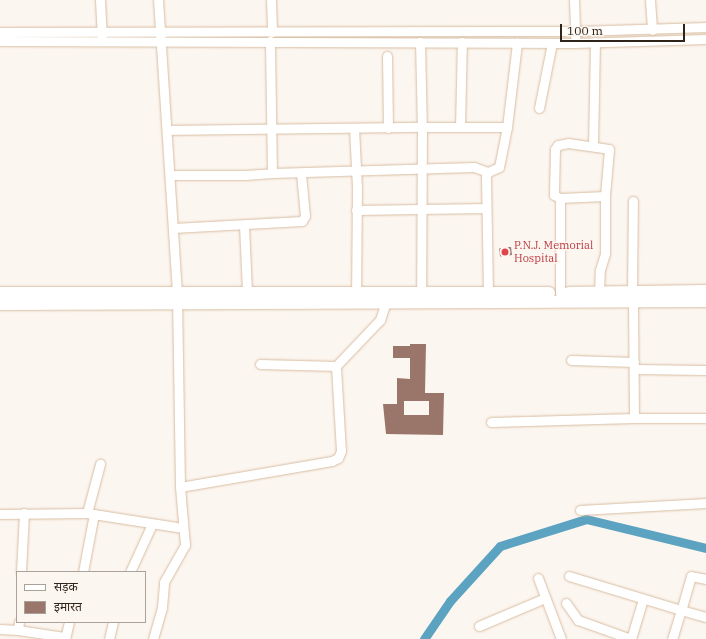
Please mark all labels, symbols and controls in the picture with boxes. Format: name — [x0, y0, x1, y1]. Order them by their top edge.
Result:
scale bar — [562, 16, 687, 42]
text: 100 m — [567, 23, 603, 38]
place label: P.N.J. Memorial Hospital — [514, 239, 593, 265]
marker: P.N.J. Memorial Hospital — [499, 246, 511, 258]
legend — [16, 571, 146, 623]
text: सड़क — [54, 579, 78, 594]
text: इमारत — [54, 599, 82, 614]

